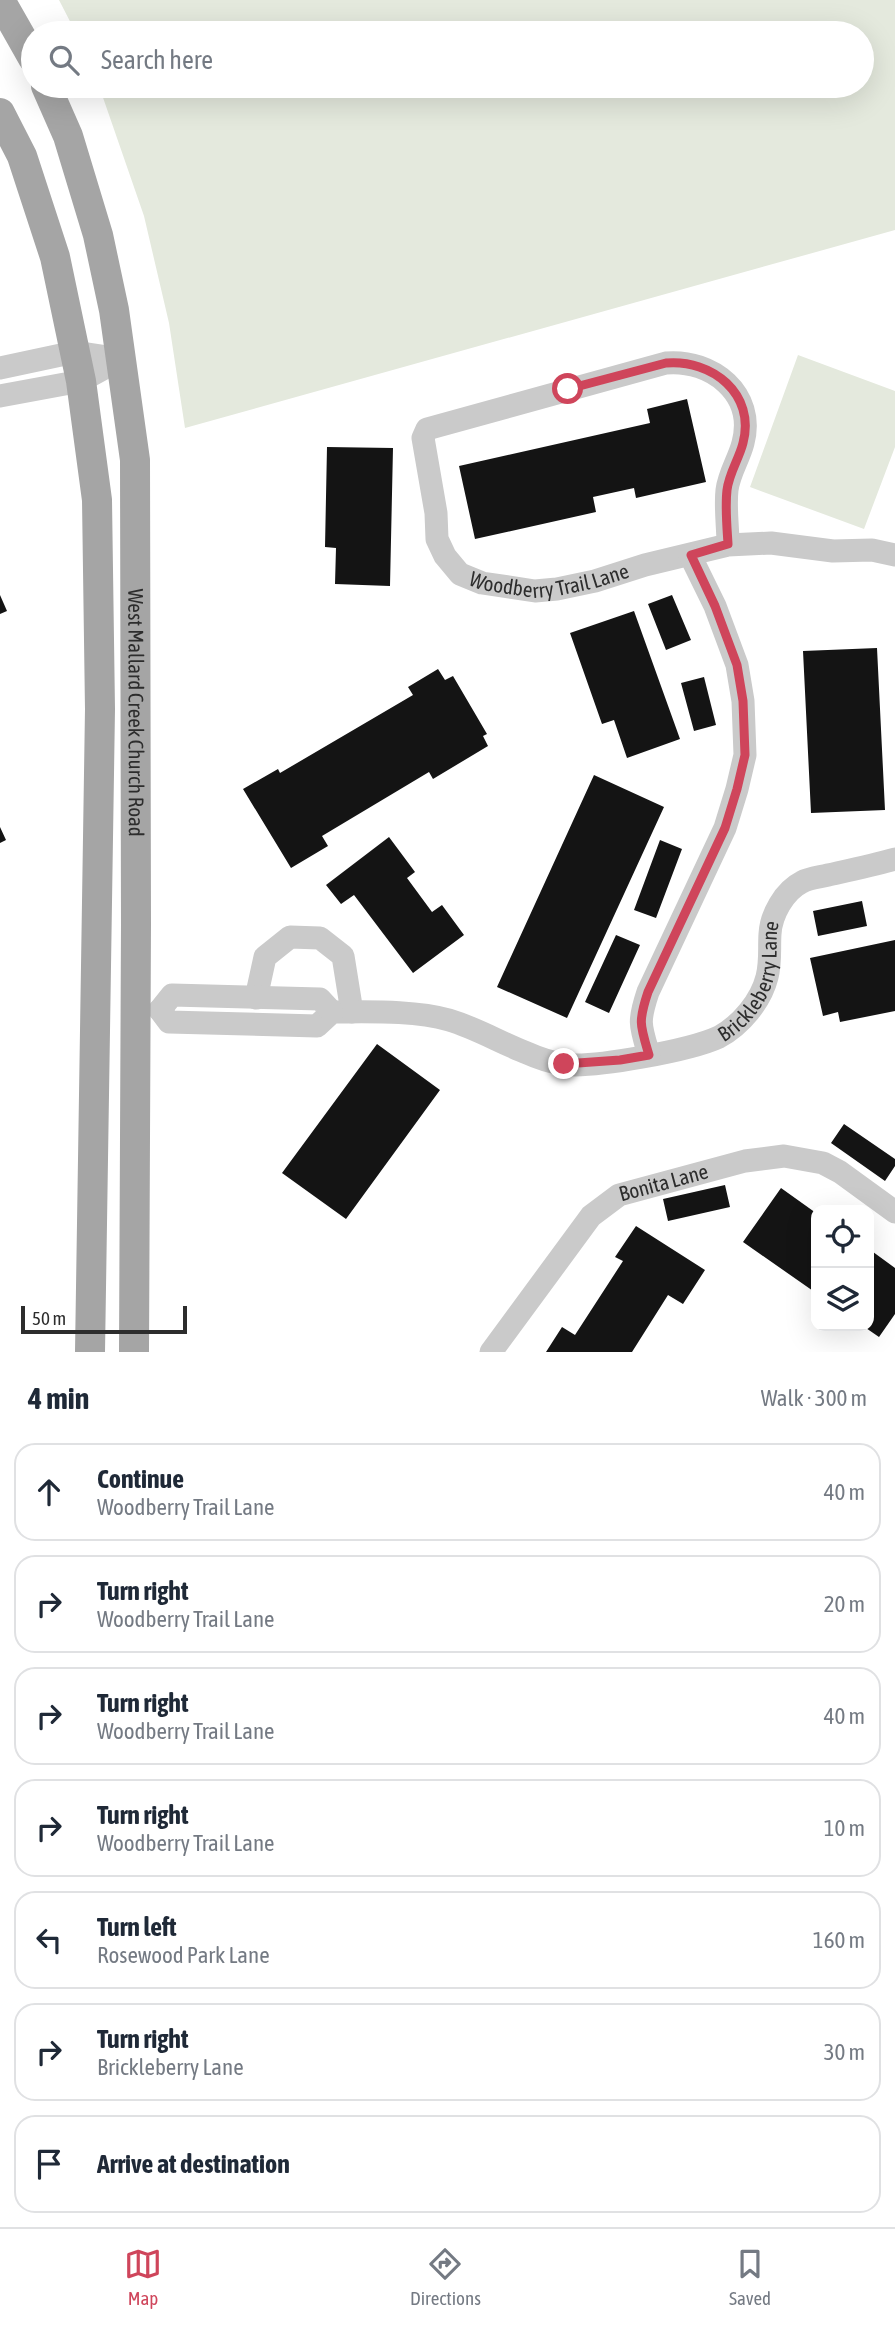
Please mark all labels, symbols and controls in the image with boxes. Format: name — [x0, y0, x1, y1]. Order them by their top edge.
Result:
search box — [21, 21, 874, 98]
icon: search — [45, 41, 83, 79]
text: Search here — [101, 45, 213, 75]
route start — [552, 373, 583, 404]
street label: Woodberry Trail Lane — [466, 558, 632, 602]
street label: West Mallard Creek Church Road — [124, 589, 149, 837]
street label: Brickleberry Lane — [713, 918, 783, 1046]
route end — [548, 1048, 579, 1079]
street label: Bonita Lane — [616, 1159, 711, 1205]
map controls — [811, 1205, 874, 1331]
button: locate — [811, 1205, 874, 1268]
button: layers — [811, 1268, 874, 1331]
scale bar — [21, 1303, 187, 1335]
text: 50 m — [32, 1307, 66, 1329]
text: 4 min — [28, 1381, 89, 1415]
text: Walk · 300 m — [761, 1385, 867, 1411]
text: Continue — [97, 1464, 184, 1494]
icon: ahead — [30, 1473, 68, 1511]
text: 40 m — [824, 1479, 865, 1505]
text: Woodberry Trail Lane — [97, 1494, 275, 1520]
text: Turn right — [97, 1576, 188, 1606]
icon: right — [30, 1585, 68, 1623]
text: 20 m — [824, 1591, 865, 1617]
text: Woodberry Trail Lane — [97, 1606, 275, 1632]
text: Turn right — [97, 1688, 188, 1718]
icon: right — [30, 1697, 68, 1735]
text: 40 m — [824, 1703, 865, 1729]
text: Woodberry Trail Lane — [97, 1718, 275, 1744]
text: Turn right — [97, 1800, 188, 1830]
icon: right — [30, 1809, 68, 1847]
text: 10 m — [824, 1815, 865, 1841]
text: Woodberry Trail Lane — [97, 1830, 275, 1856]
text: Turn left — [97, 1912, 177, 1942]
icon: left — [30, 1921, 68, 1959]
text: 160 m — [813, 1927, 865, 1953]
text: Rosewood Park Lane — [97, 1942, 270, 1968]
text: Turn right — [97, 2024, 188, 2054]
icon: right — [30, 2033, 68, 2071]
text: 30 m — [824, 2039, 865, 2065]
text: Brickleberry Lane — [97, 2054, 244, 2080]
icon: arrive — [30, 2145, 68, 2183]
text: Arrive at destination — [97, 2149, 290, 2179]
tab: Map — [124, 2245, 162, 2309]
tab: Directions — [410, 2245, 481, 2309]
tab: Saved — [729, 2245, 771, 2309]

